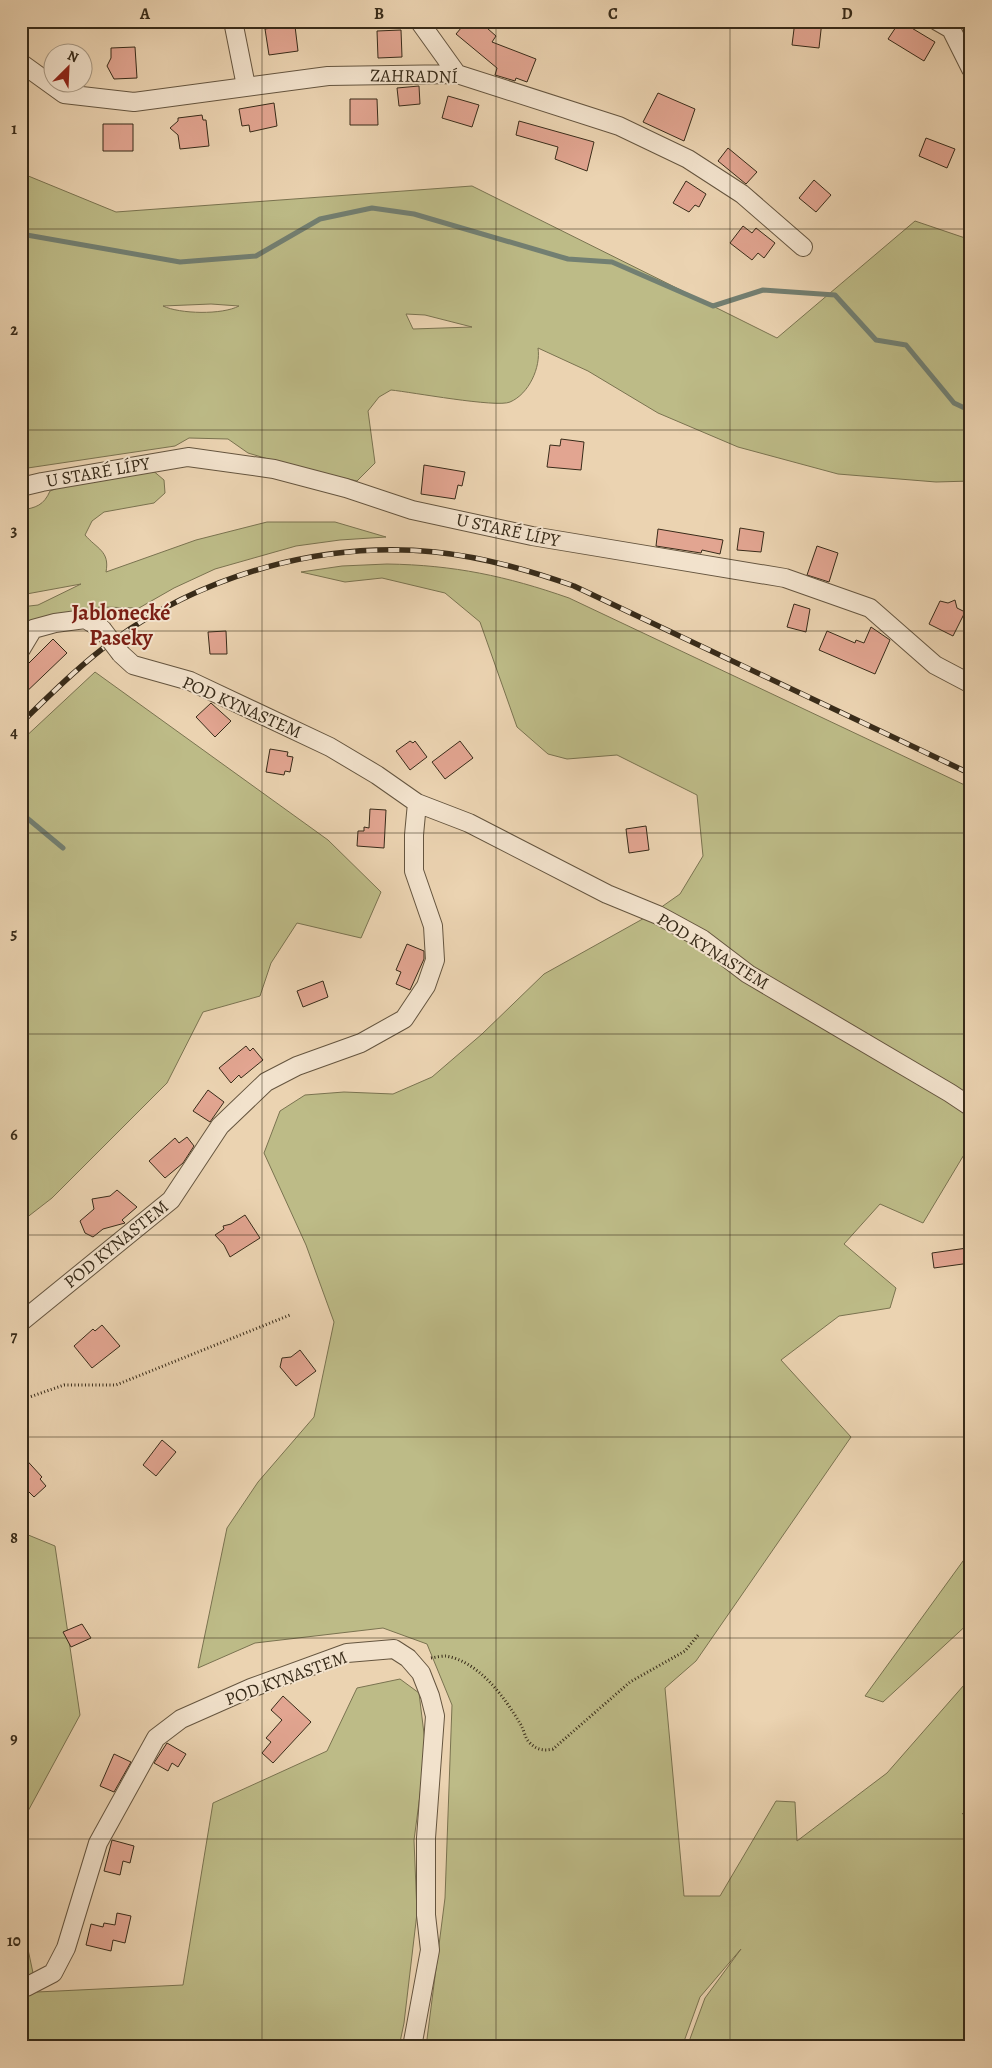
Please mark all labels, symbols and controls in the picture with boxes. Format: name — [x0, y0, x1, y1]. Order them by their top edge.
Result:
text: A — [139, 3, 151, 25]
text: B — [374, 3, 384, 25]
text: C — [608, 3, 618, 25]
text: D — [841, 3, 853, 25]
north arrow — [42, 42, 92, 92]
text: N — [65, 46, 82, 67]
street label: ZAHRADNÍ — [370, 63, 458, 89]
text: 1 — [11, 118, 17, 140]
text: 2 — [10, 319, 18, 341]
street label: U STARÉ LÍPY — [44, 451, 153, 493]
street label: U STARÉ LÍPY — [454, 507, 563, 553]
text: 3 — [11, 520, 18, 542]
district label: Jablonecké Paseky — [72, 598, 170, 653]
street label: POD KYNASTEM — [179, 670, 305, 744]
text: 4 — [10, 722, 18, 744]
street label: POD KYNASTEM — [652, 907, 774, 995]
text: 5 — [11, 923, 18, 945]
text: 6 — [10, 1124, 18, 1146]
street label: POD KYNASTEM — [59, 1194, 173, 1294]
text: 7 — [11, 1326, 18, 1348]
text: 8 — [10, 1527, 18, 1549]
street label: POD KYNASTEM — [222, 1645, 350, 1711]
text: 9 — [10, 1728, 18, 1750]
text: 10 — [7, 1930, 21, 1952]

